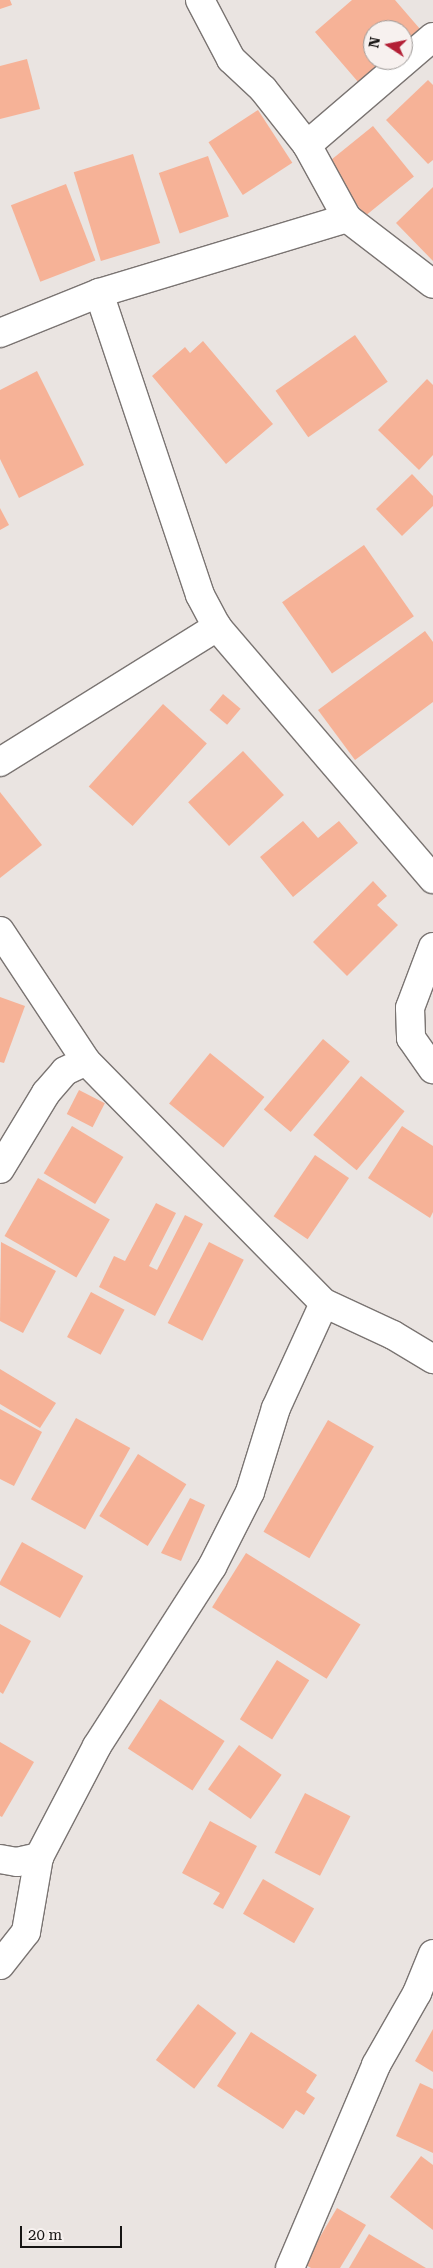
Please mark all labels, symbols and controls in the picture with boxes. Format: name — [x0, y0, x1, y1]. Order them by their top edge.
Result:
north arrow — [363, 20, 413, 70]
text: N — [365, 36, 383, 49]
scale bar — [22, 2216, 125, 2248]
text: 20 m — [28, 2226, 62, 2244]

